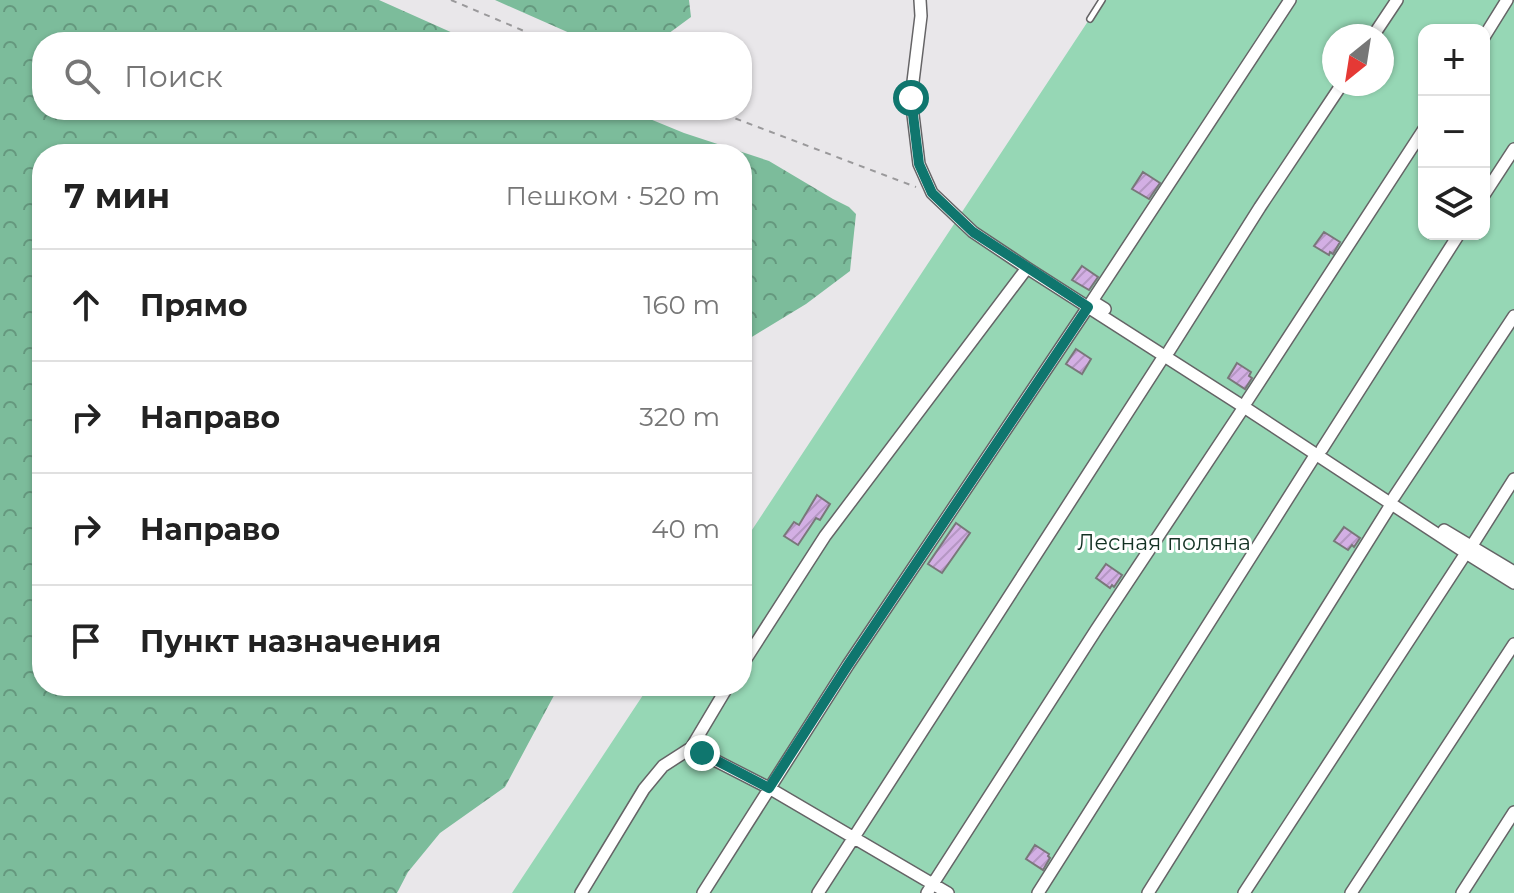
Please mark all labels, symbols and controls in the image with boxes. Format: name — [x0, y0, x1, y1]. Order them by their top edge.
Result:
north arrow — [1322, 24, 1394, 96]
map controls — [1418, 24, 1490, 240]
button: + — [1418, 24, 1490, 96]
search box — [32, 32, 752, 120]
icon: search — [60, 54, 104, 98]
text: Поиск — [124, 58, 223, 95]
route start — [893, 80, 929, 116]
button: − — [1418, 96, 1490, 168]
button: layers — [1418, 168, 1490, 240]
text: 7 мин — [64, 175, 170, 217]
text: Пешком · 520 m — [506, 180, 720, 212]
icon: ahead — [64, 283, 108, 327]
text: Прямо — [140, 287, 248, 324]
text: 160 m — [643, 289, 720, 321]
icon: right — [64, 395, 108, 439]
text: Направо — [140, 399, 280, 436]
text: 320 m — [639, 401, 720, 433]
icon: right — [64, 507, 108, 551]
text: Направо — [140, 511, 280, 548]
text: 40 m — [651, 513, 720, 545]
park label: Лесная поляна — [1077, 529, 1251, 556]
icon: arrive — [64, 619, 108, 663]
text: Пункт назначения — [140, 623, 441, 660]
route end — [684, 735, 720, 771]

